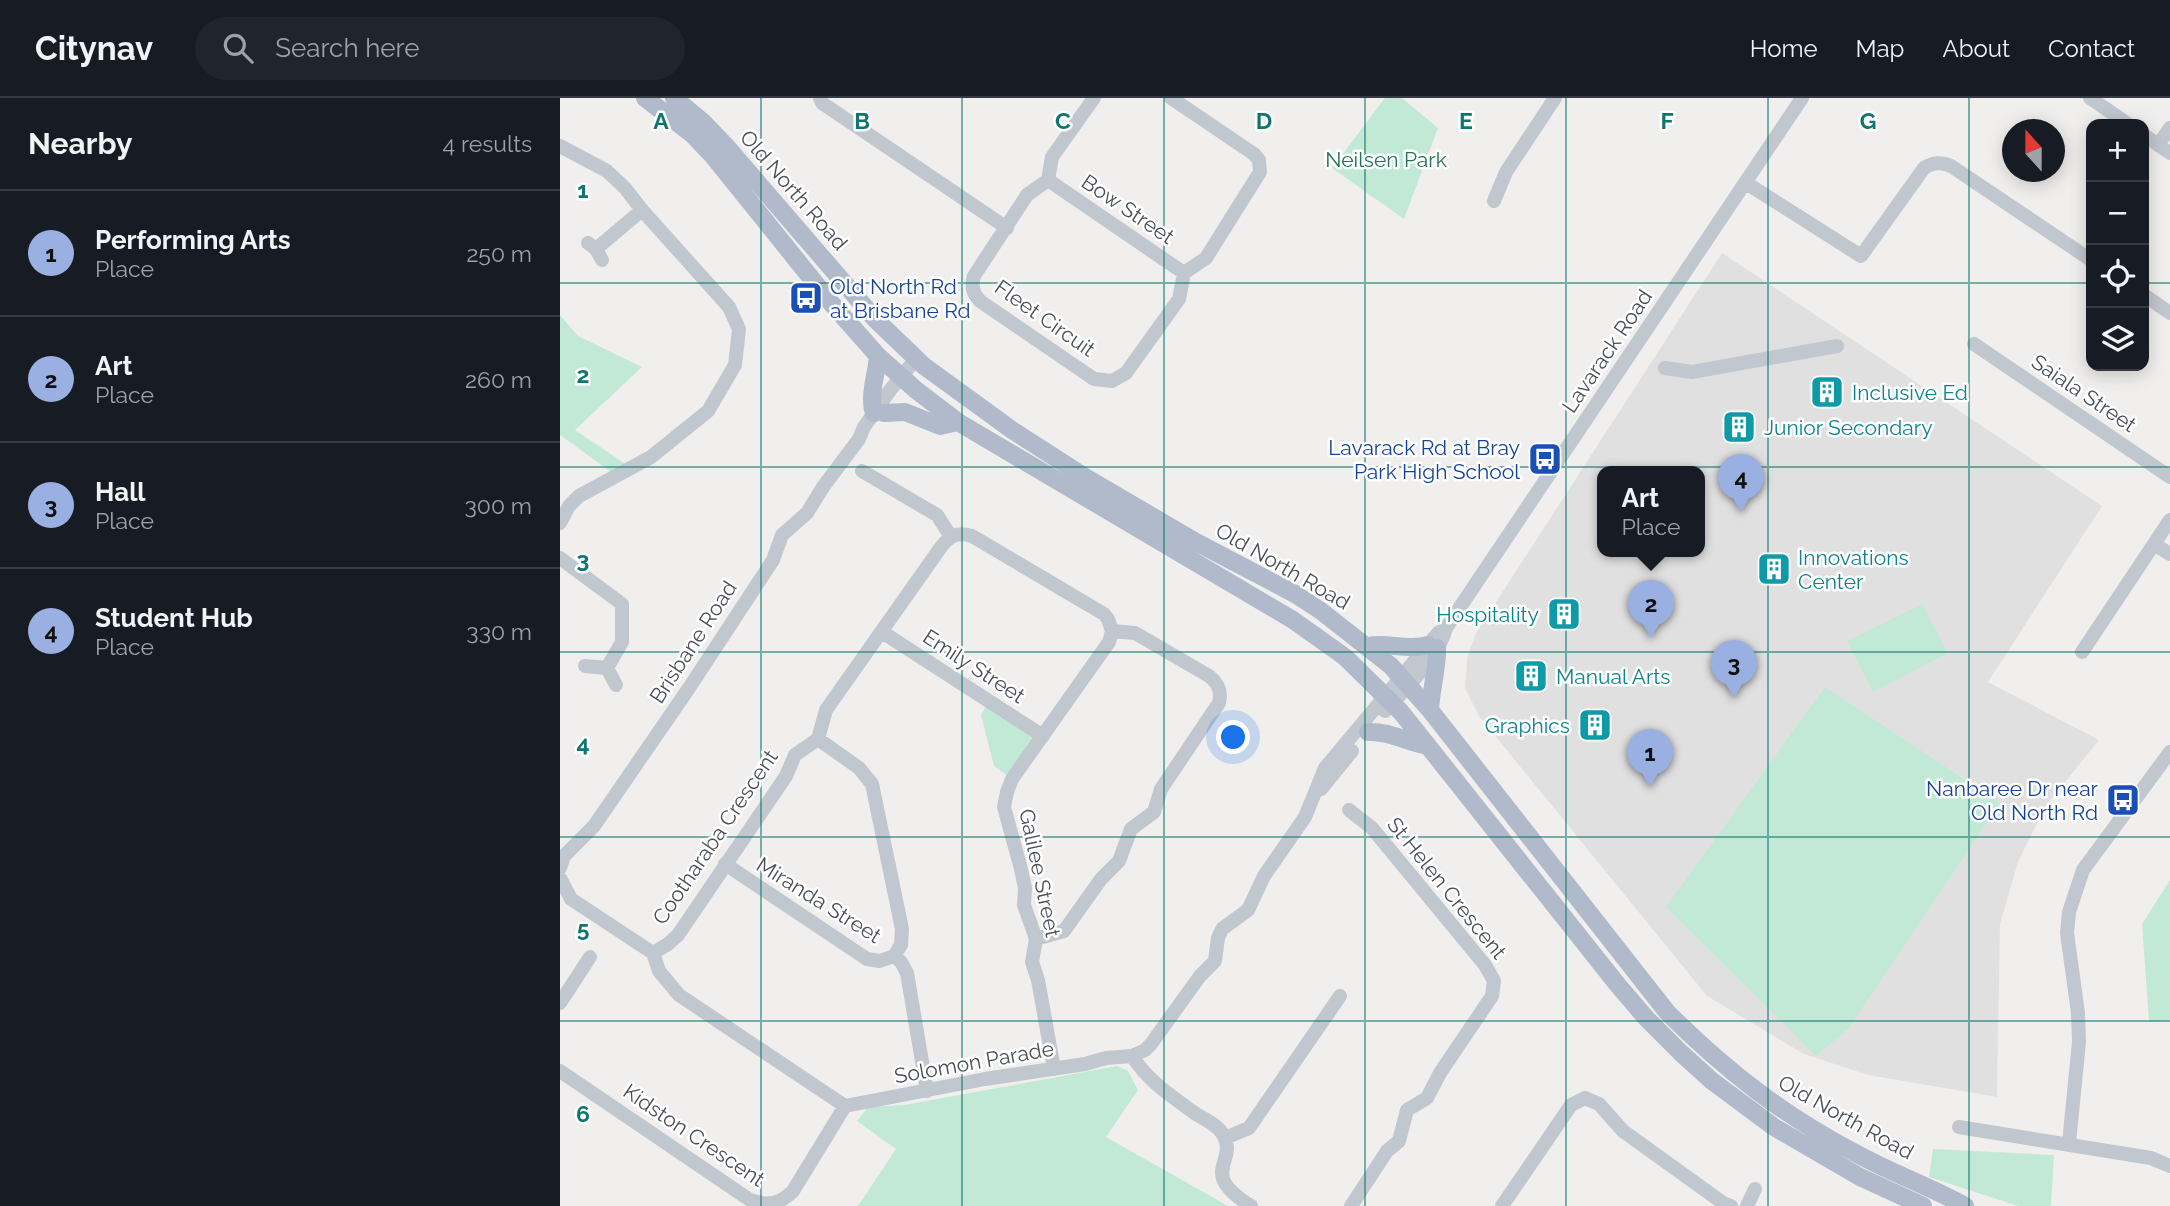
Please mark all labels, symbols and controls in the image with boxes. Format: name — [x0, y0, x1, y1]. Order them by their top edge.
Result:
search box — [195, 17, 685, 80]
text: Citynav — [35, 29, 153, 68]
icon: search — [219, 29, 257, 67]
text: Search here — [275, 33, 420, 63]
text: Home — [1750, 34, 1818, 63]
text: Map — [1856, 34, 1904, 63]
text: About — [1942, 34, 2010, 63]
text: Contact — [2048, 34, 2135, 63]
text: A — [653, 107, 669, 134]
text: B — [854, 107, 870, 134]
text: C — [1055, 107, 1071, 134]
text: D — [1256, 107, 1272, 134]
text: E — [1459, 107, 1473, 134]
text: F — [1660, 107, 1674, 134]
text: G — [1860, 107, 1876, 134]
north arrow — [2002, 119, 2065, 182]
map controls — [2086, 119, 2149, 371]
button: + — [2086, 119, 2149, 182]
street label: Old North Road — [735, 125, 853, 255]
text: Nearby — [28, 126, 132, 161]
text: 4 results — [443, 130, 532, 157]
park label: Neilsen Park — [1325, 147, 1447, 172]
street label: Bow Street — [1077, 169, 1179, 249]
text: 1 — [577, 176, 589, 203]
button: − — [2086, 182, 2149, 245]
text: Performing Arts — [95, 225, 291, 255]
text: 1 — [45, 240, 57, 267]
text: 250 m — [466, 240, 532, 267]
button: locate — [2086, 245, 2149, 308]
text: Place — [95, 255, 154, 282]
place label: Old North Rd at Brisbane Rd — [830, 274, 971, 323]
street label: Fleet Circuit — [990, 274, 1100, 362]
bus stop icon: Old North Rd at Brisbane Rd — [787, 279, 825, 317]
street label: Lavarack Road — [1557, 285, 1657, 417]
button: layers — [2086, 308, 2149, 371]
street label: Saiala Street — [2027, 349, 2141, 437]
text: Art — [95, 351, 133, 381]
text: 2 — [577, 361, 589, 388]
text: 2 — [45, 366, 57, 393]
text: 260 m — [465, 366, 532, 393]
building icon: Inclusive Ed — [1808, 373, 1846, 411]
place label: Inclusive Ed — [1852, 380, 1968, 405]
text: Place — [95, 381, 154, 408]
building icon: Junior Secondary — [1720, 408, 1758, 446]
place label: Junior Secondary — [1764, 415, 1933, 440]
place label: Lavarack Rd at Bray Park High School — [1328, 435, 1520, 484]
bus stop icon: Lavarack Rd at Bray Park High School — [1526, 440, 1564, 478]
pin: 4 — [1718, 454, 1764, 512]
popup — [1597, 466, 1705, 557]
text: Hall — [95, 477, 146, 507]
text: Art — [1621, 483, 1659, 513]
text: 3 — [45, 492, 57, 519]
text: 300 m — [465, 492, 532, 519]
text: Place — [95, 507, 154, 534]
text: Place — [1621, 513, 1681, 540]
street label: Old North Road — [1211, 517, 1355, 615]
place label: Innovations Center — [1798, 545, 1909, 594]
text: 3 — [577, 546, 589, 573]
building icon: Innovations Center — [1755, 550, 1793, 588]
street label: Brisbane Road — [644, 576, 742, 708]
pin: 2 — [1628, 580, 1674, 638]
building icon: Hospitality — [1545, 595, 1583, 633]
place label: Hospitality — [1436, 602, 1539, 627]
text: Student Hub — [95, 603, 253, 633]
text: 4 — [44, 618, 58, 645]
text: 330 m — [466, 618, 532, 645]
street label: Emily Street — [918, 624, 1030, 708]
text: Place — [95, 633, 154, 660]
pin: 3 — [1711, 640, 1757, 698]
building icon: Manual Arts — [1512, 657, 1550, 695]
place label: Manual Arts — [1556, 664, 1670, 689]
building icon: Graphics — [1576, 706, 1614, 744]
place label: Graphics — [1485, 713, 1570, 738]
your location — [1216, 720, 1250, 754]
pin: 1 — [1627, 729, 1673, 787]
text: 4 — [576, 730, 590, 757]
street label: Cootharaba Crescent — [647, 745, 783, 929]
place label: Nanbaree Dr near Old North Rd — [1926, 776, 2099, 825]
bus stop icon: Nanbaree Dr near Old North Rd — [2104, 781, 2142, 819]
street label: Galilee Street — [1014, 806, 1066, 940]
street label: St Helen Crescent — [1382, 812, 1512, 964]
street label: Miranda Street — [752, 852, 886, 948]
text: 5 — [577, 915, 590, 942]
street label: Solomon Parade — [892, 1036, 1056, 1088]
street label: Old North Road — [1774, 1070, 1918, 1164]
street label: Kidston Crescent — [619, 1078, 769, 1192]
text: 6 — [576, 1100, 590, 1127]

